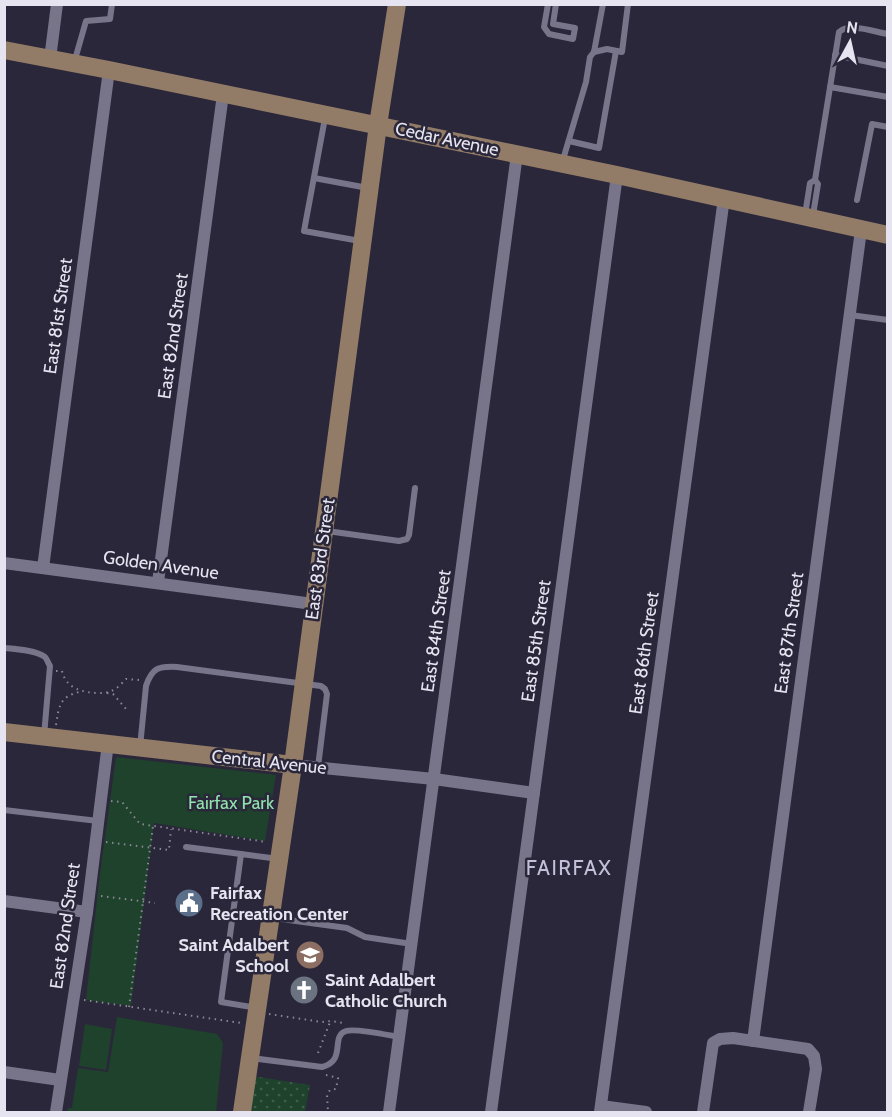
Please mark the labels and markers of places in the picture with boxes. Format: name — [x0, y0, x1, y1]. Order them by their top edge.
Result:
place label: Fairfax Recreation Center — [210, 882, 348, 925]
public building icon: Fairfax Recreation Center — [173, 887, 205, 919]
place label: Saint Adalbert School — [179, 934, 289, 977]
school or university icon: Saint Adalbert School — [294, 939, 326, 971]
place label: Saint Adalbert Catholic Church — [325, 969, 447, 1012]
church icon: Saint Adalbert Catholic Church — [288, 974, 320, 1006]

